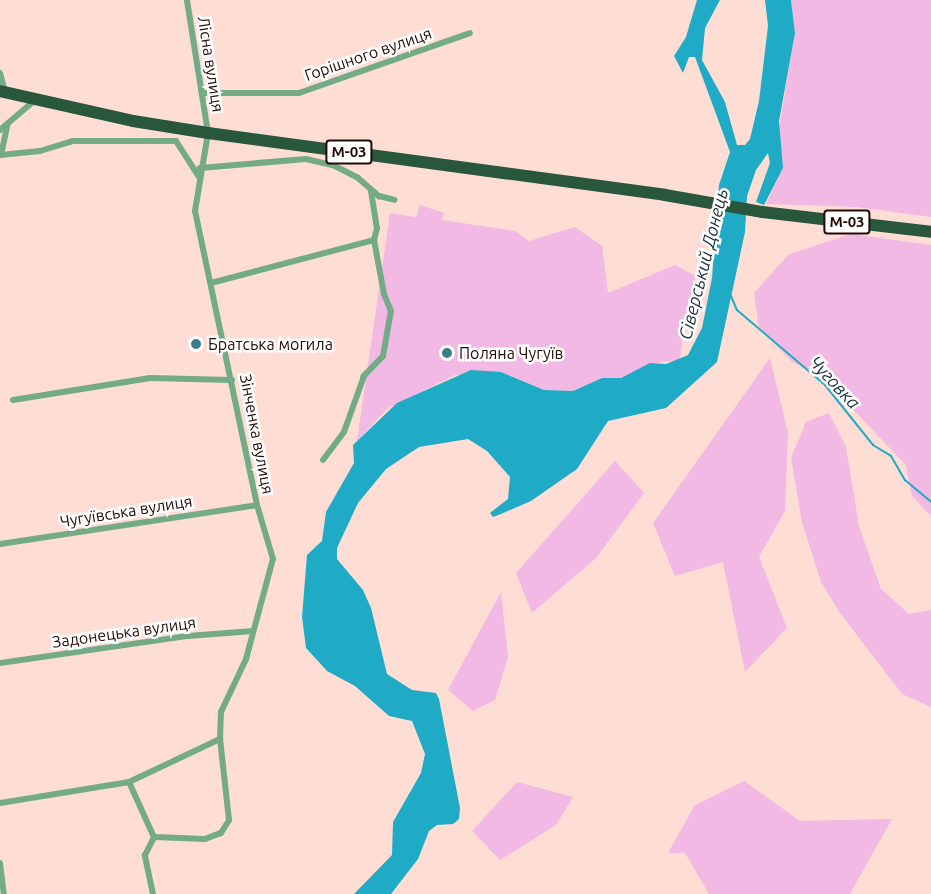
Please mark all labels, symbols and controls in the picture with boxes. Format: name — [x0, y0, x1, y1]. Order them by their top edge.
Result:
street label: Лісна вулиця — [194, 15, 228, 113]
street label: Горішного вулиця — [302, 23, 434, 85]
road number: М-03 — [325, 140, 373, 164]
water label: Сіверський Донець — [674, 186, 732, 342]
road number: М-03 — [823, 210, 871, 234]
place label: Братська могила — [208, 334, 333, 354]
marker: Братська могила — [189, 337, 203, 351]
place label: Поляна Чугуїв — [459, 343, 563, 363]
marker: Поляна Чугуїв — [440, 346, 454, 360]
water label: Чуговка — [805, 351, 865, 413]
street label: Зінченка вулиця — [236, 372, 278, 496]
street label: Чугуївська вулиця — [58, 491, 194, 531]
street label: Задонецька вулиця — [51, 612, 197, 652]

